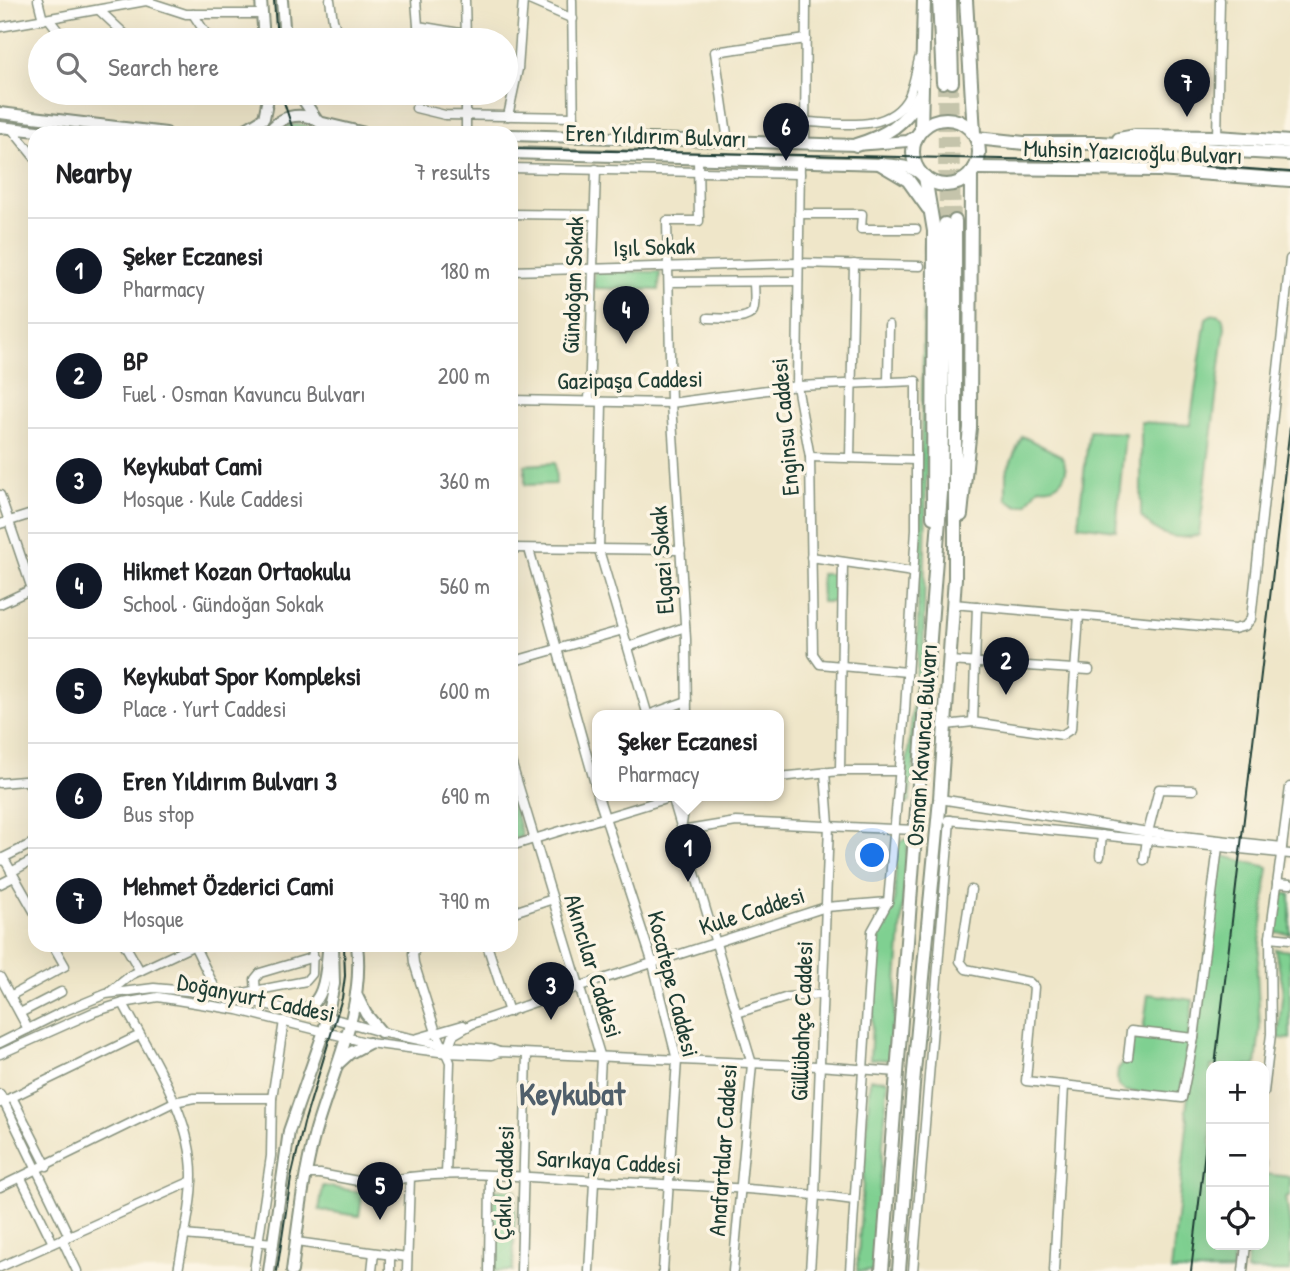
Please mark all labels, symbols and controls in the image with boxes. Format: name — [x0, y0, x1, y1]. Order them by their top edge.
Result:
search box — [28, 28, 518, 105]
icon: search — [52, 48, 90, 86]
text: Search here — [108, 49, 219, 84]
pin: 7 — [1164, 59, 1210, 117]
pin: 6 — [763, 103, 809, 161]
street label: Eren Yıldırım Bulvarı — [565, 116, 747, 154]
street label: Muhsin Yazıcıoğlu Bulvarı — [1023, 131, 1243, 171]
text: Nearby — [56, 152, 132, 192]
text: 7 results — [414, 156, 490, 187]
street label: Gündoğan Sokak — [554, 216, 590, 354]
street label: Işıl Sokak — [612, 229, 696, 263]
text: Şeker Eczanesi — [123, 238, 263, 273]
text: 1 — [75, 255, 83, 286]
text: 180 m — [440, 255, 490, 286]
text: Pharmacy — [123, 273, 205, 304]
pin: 4 — [603, 286, 649, 344]
text: BP — [123, 343, 149, 378]
street label: Enginsu Caddesi — [762, 357, 806, 497]
text: 2 — [74, 360, 84, 391]
text: 200 m — [438, 360, 490, 391]
street label: Gazipaşa Caddesi — [557, 362, 703, 396]
text: Fuel · Osman Kavuncu Bulvarı — [123, 378, 366, 409]
text: Keykubat Cami — [123, 448, 263, 483]
text: 3 — [74, 465, 84, 496]
text: 360 m — [439, 465, 490, 496]
text: Mosque · Kule Caddesi — [123, 483, 304, 514]
street label: Elgazi Sokak — [641, 505, 681, 615]
text: Hikmet Kozan Ortaokulu — [123, 553, 350, 588]
text: 4 — [75, 570, 83, 601]
text: 560 m — [440, 570, 490, 601]
text: School · Gündoğan Sokak — [123, 588, 324, 619]
pin: 2 — [983, 637, 1029, 695]
street label: Osman Kavuncu Bulvarı — [898, 643, 944, 847]
text: Keykubat Spor Kompleksi — [123, 658, 361, 693]
text: 5 — [74, 675, 84, 706]
text: 600 m — [439, 675, 490, 706]
text: Place · Yurt Caddesi — [123, 693, 287, 724]
popup — [592, 710, 784, 801]
text: Şeker Eczanesi — [618, 723, 758, 758]
text: Pharmacy — [618, 758, 700, 789]
text: Eren Yıldırım Bulvarı 3 — [123, 763, 337, 798]
text: 6 — [74, 780, 84, 811]
text: 690 m — [441, 780, 490, 811]
text: Bus stop — [123, 798, 194, 829]
pin: 1 — [665, 824, 711, 882]
your location — [855, 838, 889, 872]
text: Mehmet Özderici Cami — [123, 868, 334, 903]
street label: Kule Caddesi — [695, 878, 808, 942]
text: 7 — [73, 885, 85, 916]
text: 790 m — [439, 885, 490, 916]
street label: Akıncılar Caddesi — [557, 890, 631, 1041]
text: Mosque — [123, 903, 184, 934]
street label: Kocatepe Caddesi — [640, 907, 708, 1060]
street label: Güllübahçe Caddesi — [782, 940, 820, 1102]
pin: 3 — [528, 962, 574, 1020]
street label: Doğanyurt Caddesi — [175, 965, 338, 1029]
map controls — [1206, 1061, 1269, 1250]
button: + — [1206, 1061, 1269, 1124]
street label: Anafartalar Caddesi — [700, 1063, 744, 1237]
district label: Keykubat — [519, 1072, 626, 1116]
button: − — [1206, 1124, 1269, 1187]
street label: Çakıl Caddesi — [485, 1125, 521, 1241]
street label: Sarıkaya Caddesi — [536, 1141, 682, 1181]
pin: 5 — [357, 1162, 403, 1220]
button: locate — [1206, 1187, 1269, 1250]

